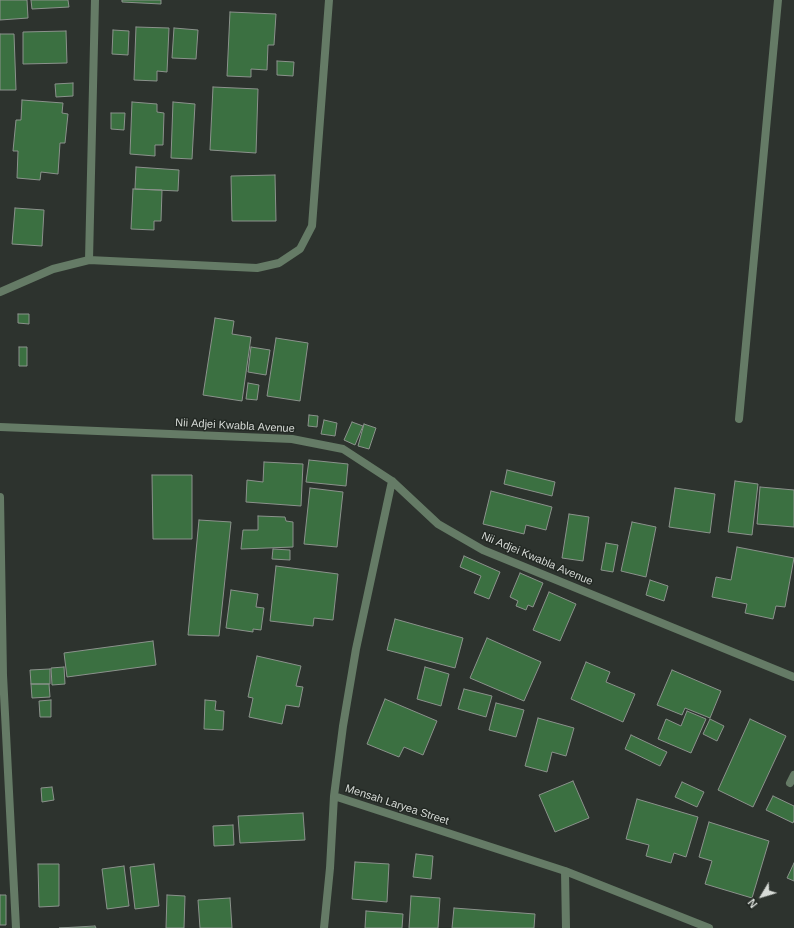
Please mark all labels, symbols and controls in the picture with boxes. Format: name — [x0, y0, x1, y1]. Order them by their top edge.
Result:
street label: Nii Adjei Kwabla Avenue — [175, 416, 295, 436]
street label: Nii Adjei Kwabla Avenue — [479, 530, 595, 588]
street label: Mensah Laryea Street — [343, 782, 451, 828]
north arrow — [742, 876, 782, 916]
text: N — [745, 897, 760, 910]

